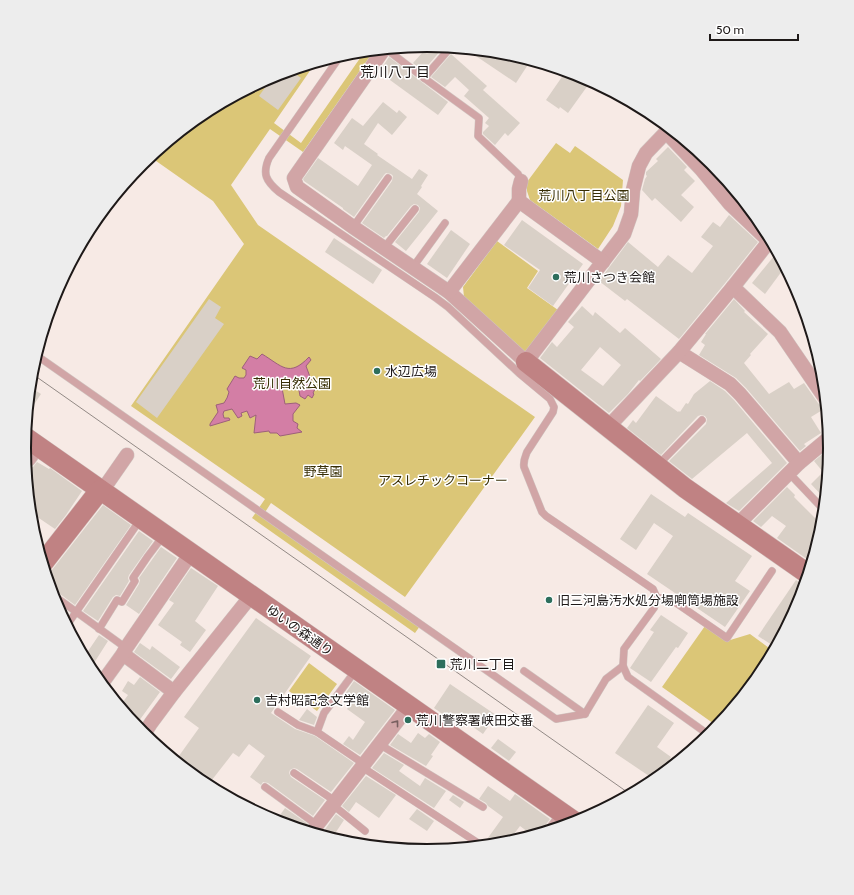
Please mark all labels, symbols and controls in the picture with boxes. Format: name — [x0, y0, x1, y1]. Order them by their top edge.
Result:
scale bar — [710, 16, 798, 42]
text: 50 m — [716, 22, 744, 37]
district label: 荒川八丁目 — [360, 63, 430, 81]
park label: 荒川八丁目公園 — [538, 187, 630, 203]
place label: 荒川さつき会館 — [564, 269, 655, 285]
marker: 荒川さつき会館 — [551, 272, 561, 282]
place label: 水辺広場 — [385, 363, 437, 379]
marker: 水辺広場 — [372, 366, 382, 376]
park label: 荒川自然公園 — [253, 375, 331, 391]
park label: 野草園 — [303, 463, 343, 479]
park label: アスレチックコーナー — [378, 472, 508, 488]
place label: 旧三河島汚水処分場喞筒場施設 — [557, 592, 739, 608]
marker: 旧三河島汚水処分場喞筒場施設 — [544, 595, 554, 605]
street label: ゆいの森通り — [263, 601, 337, 659]
place label: 荒川二丁目 — [450, 656, 515, 672]
marker: 荒川二丁目 — [435, 658, 447, 670]
place label: 吉村昭記念文学館 — [265, 692, 369, 708]
marker: 吉村昭記念文学館 — [252, 695, 262, 705]
place label: 荒川警察署峡田交番 — [416, 712, 533, 728]
marker: 荒川警察署峡田交番 — [403, 715, 413, 725]
one-way arrow — [391, 720, 398, 727]

